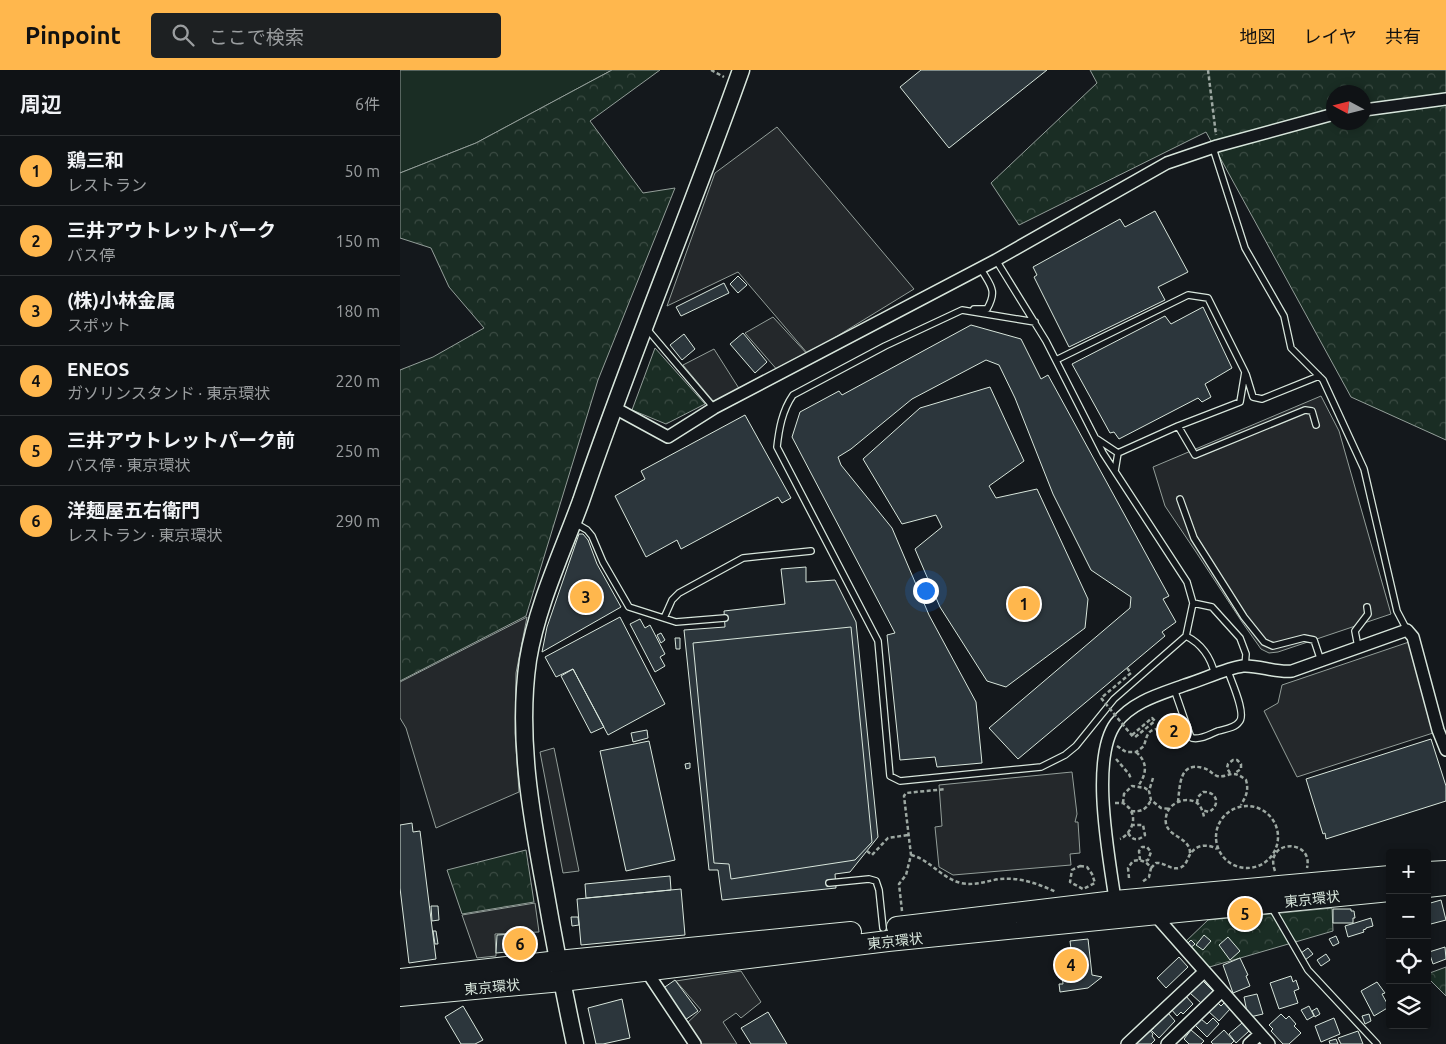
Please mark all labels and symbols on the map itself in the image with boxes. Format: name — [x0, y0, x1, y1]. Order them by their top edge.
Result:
north arrow — [1326, 85, 1371, 130]
pin: 3 — [570, 578, 602, 616]
your location — [913, 578, 939, 604]
pin: 1 — [1008, 585, 1040, 623]
pin: 2 — [1158, 712, 1190, 750]
street label: 東京環状 — [1283, 888, 1341, 910]
pin: 5 — [1229, 895, 1261, 933]
pin: 6 — [504, 925, 536, 963]
street label: 東京環状 — [866, 930, 924, 952]
pin: 4 — [1055, 946, 1087, 984]
street label: 東京環状 — [463, 977, 521, 997]

